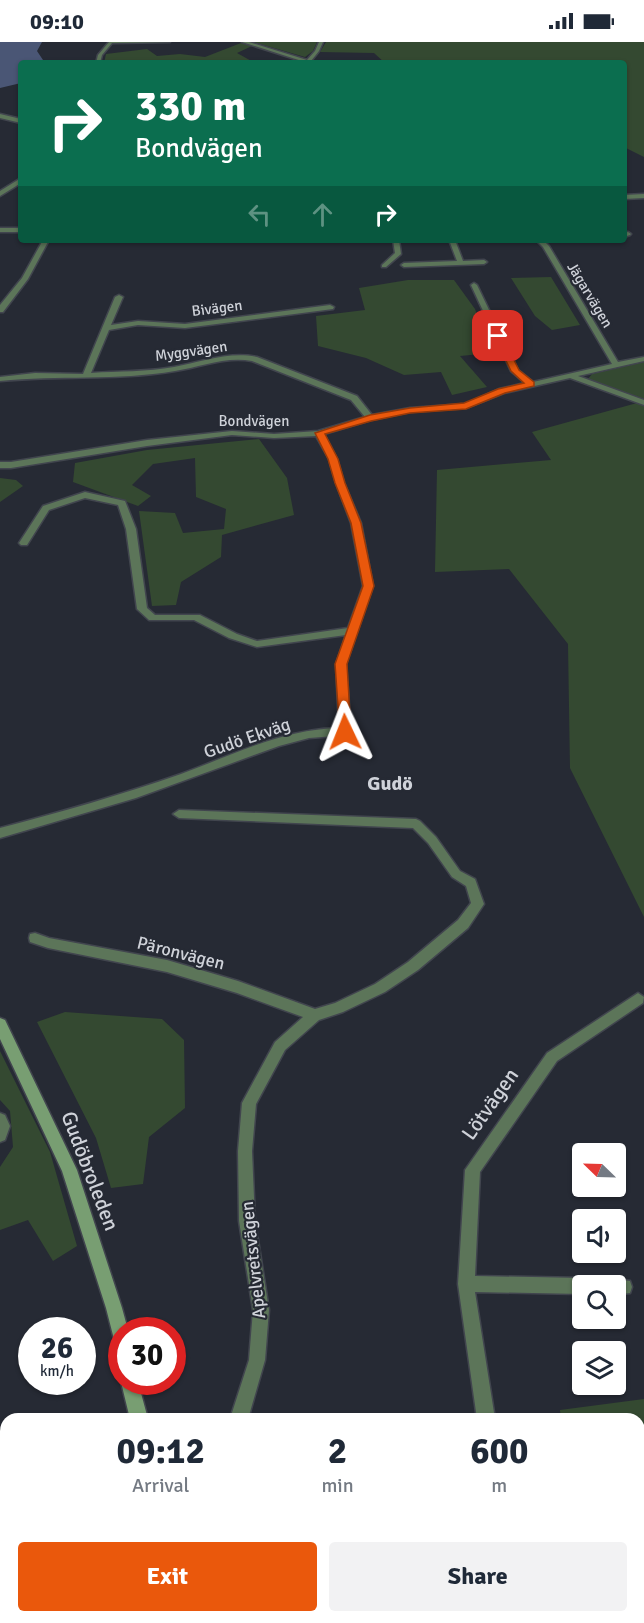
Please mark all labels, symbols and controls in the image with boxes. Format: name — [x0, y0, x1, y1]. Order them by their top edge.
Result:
text: 09:10 — [30, 8, 84, 35]
text: 330 m — [135, 81, 246, 132]
icon: right — [36, 84, 114, 162]
text: Bondvägen — [135, 132, 263, 165]
icon: left — [243, 198, 276, 231]
icon: ahead — [306, 198, 339, 231]
icon: right — [369, 198, 402, 231]
street label: Jägarvägen — [563, 259, 617, 331]
street label: Bivägen — [191, 296, 243, 320]
pin — [472, 310, 523, 361]
icon: arrive — [481, 319, 514, 352]
street label: Myggvägen — [154, 337, 228, 365]
street label: Bondvägen — [219, 412, 289, 430]
position arrow — [313, 700, 377, 764]
street label: Gudö Ekväg — [201, 713, 293, 763]
district label: Gudö — [367, 771, 413, 796]
street label: Päronvägen — [135, 931, 227, 975]
street label: Lötvägen — [456, 1063, 524, 1145]
street label: Gudöbroleden — [55, 1108, 125, 1234]
north arrow — [572, 1143, 626, 1197]
map controls — [572, 1143, 626, 1395]
street label: Apelvretsvägen — [236, 1200, 270, 1320]
button: sound — [572, 1209, 626, 1263]
button: search — [572, 1275, 626, 1329]
speed limit sign: 30 — [108, 1317, 186, 1395]
text: 26 — [41, 1330, 73, 1367]
button: layers — [572, 1341, 626, 1395]
text: km/h — [40, 1362, 74, 1380]
text: 09:12 — [117, 1429, 205, 1474]
text: 2 — [328, 1429, 347, 1474]
text: 600 — [470, 1429, 528, 1474]
text: Arrival — [132, 1473, 189, 1498]
text: min — [321, 1473, 354, 1498]
text: m — [491, 1473, 507, 1498]
button: Exit — [18, 1542, 317, 1611]
button: Share — [329, 1542, 627, 1611]

